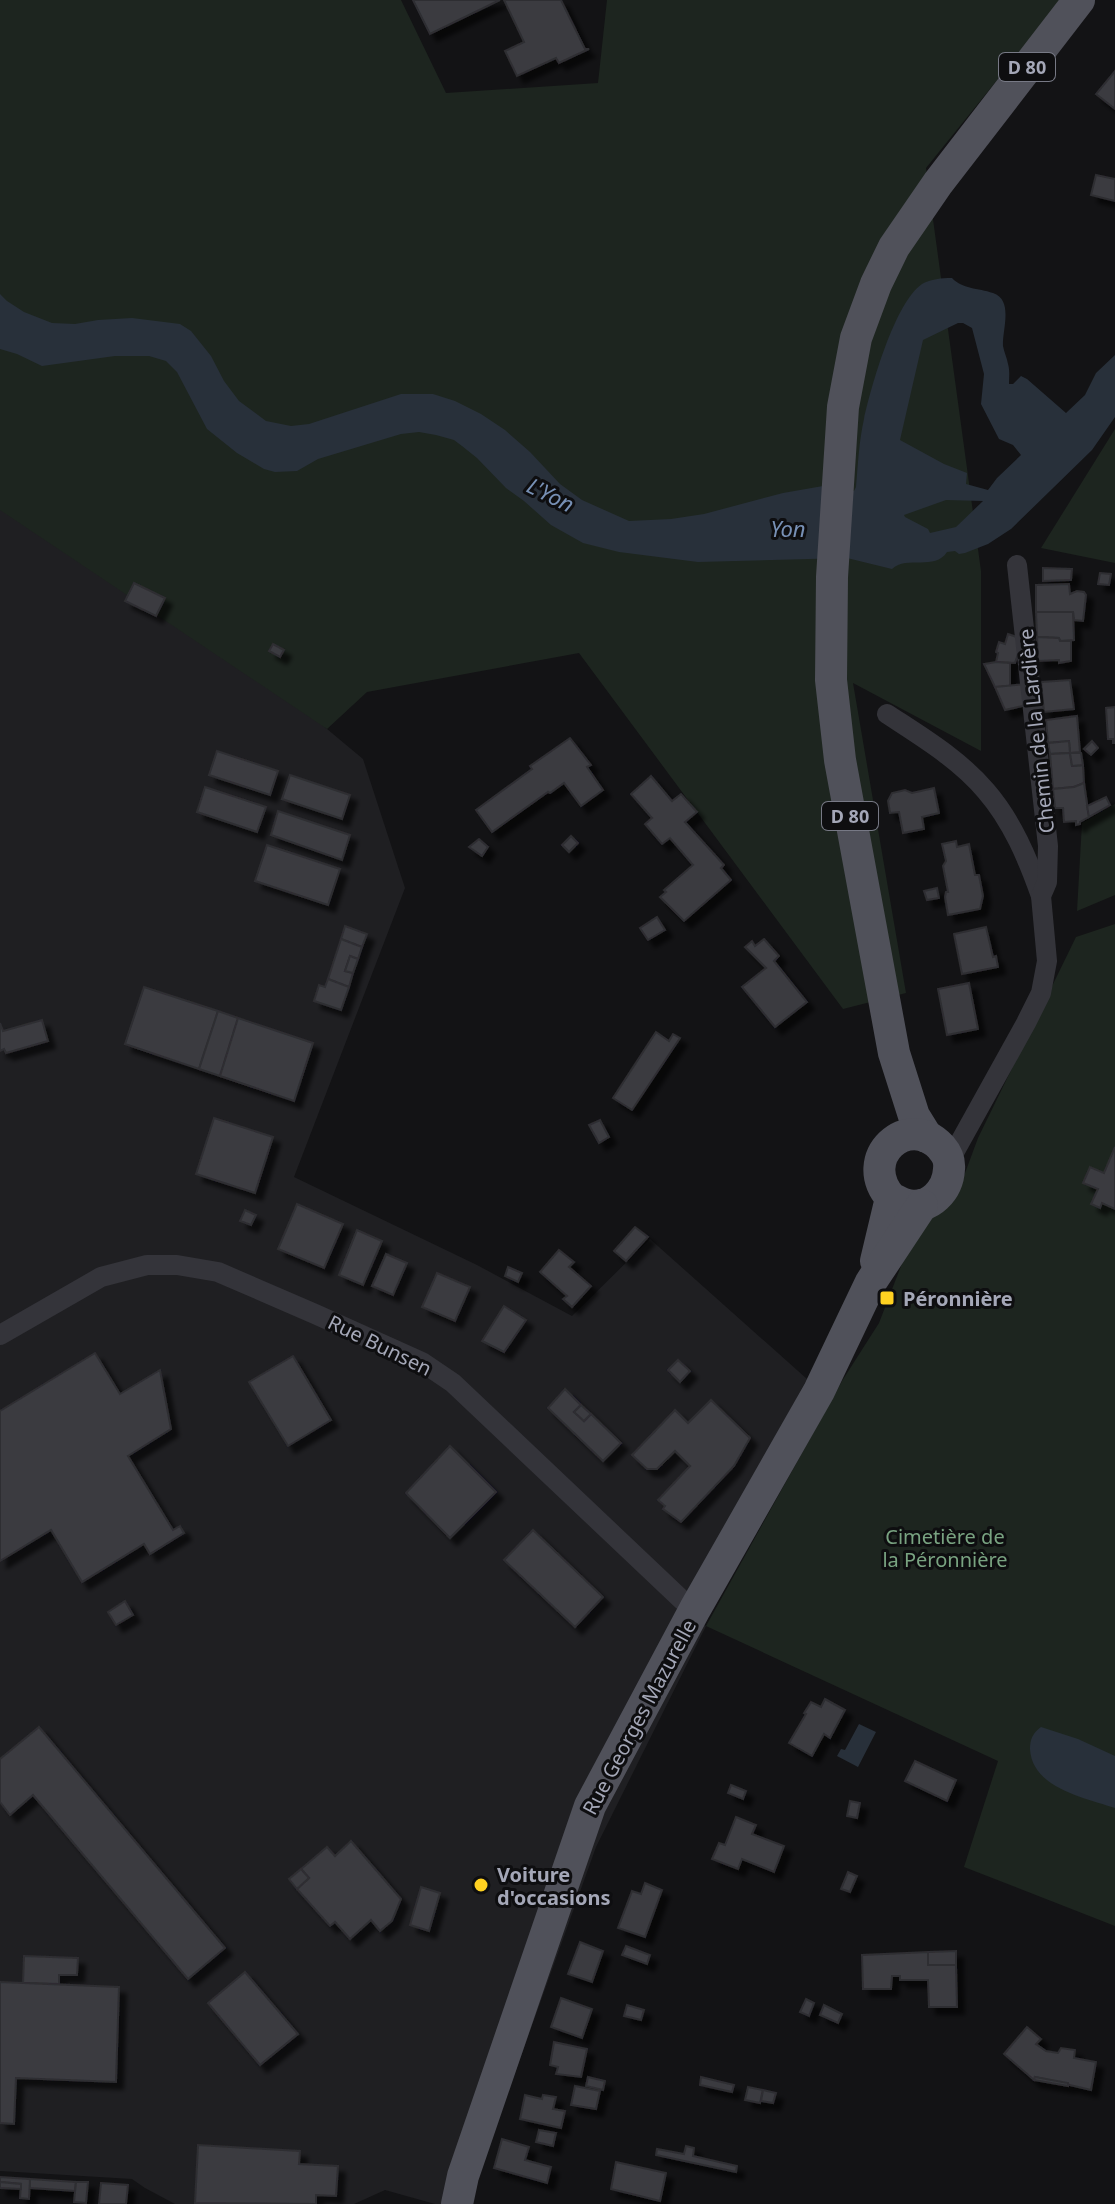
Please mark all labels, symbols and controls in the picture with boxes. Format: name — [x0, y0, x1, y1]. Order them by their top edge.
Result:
road number: D 80 — [999, 53, 1055, 81]
water label: L'Yon — [522, 470, 580, 518]
water label: Yon — [770, 513, 806, 543]
street label: Chemin de la Lardière — [1012, 627, 1060, 835]
road number: D 80 — [822, 802, 878, 830]
place label: Péronnière — [903, 1285, 1013, 1312]
marker: Péronnière — [878, 1289, 896, 1307]
street label: Rue Bunsen — [324, 1308, 436, 1382]
park label: Cimetière de la Péronnière — [882, 1523, 1008, 1573]
street label: Rue Georges Mazurelle — [576, 1615, 702, 1819]
place label: Voiture d'occasions — [497, 1861, 610, 1911]
marker: Voiture d'occasions — [472, 1876, 490, 1894]

